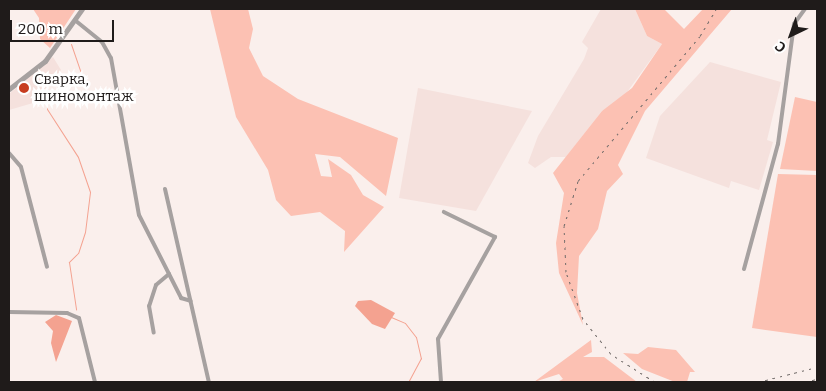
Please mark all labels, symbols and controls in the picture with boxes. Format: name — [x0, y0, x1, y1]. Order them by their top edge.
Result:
scale bar — [12, 10, 116, 42]
north arrow — [766, 10, 816, 60]
text: 200 m — [18, 20, 63, 38]
text: С — [772, 37, 790, 56]
place label: Сварка, шиномонтаж — [34, 70, 134, 105]
marker: Сварка, шиномонтаж — [18, 82, 30, 94]

